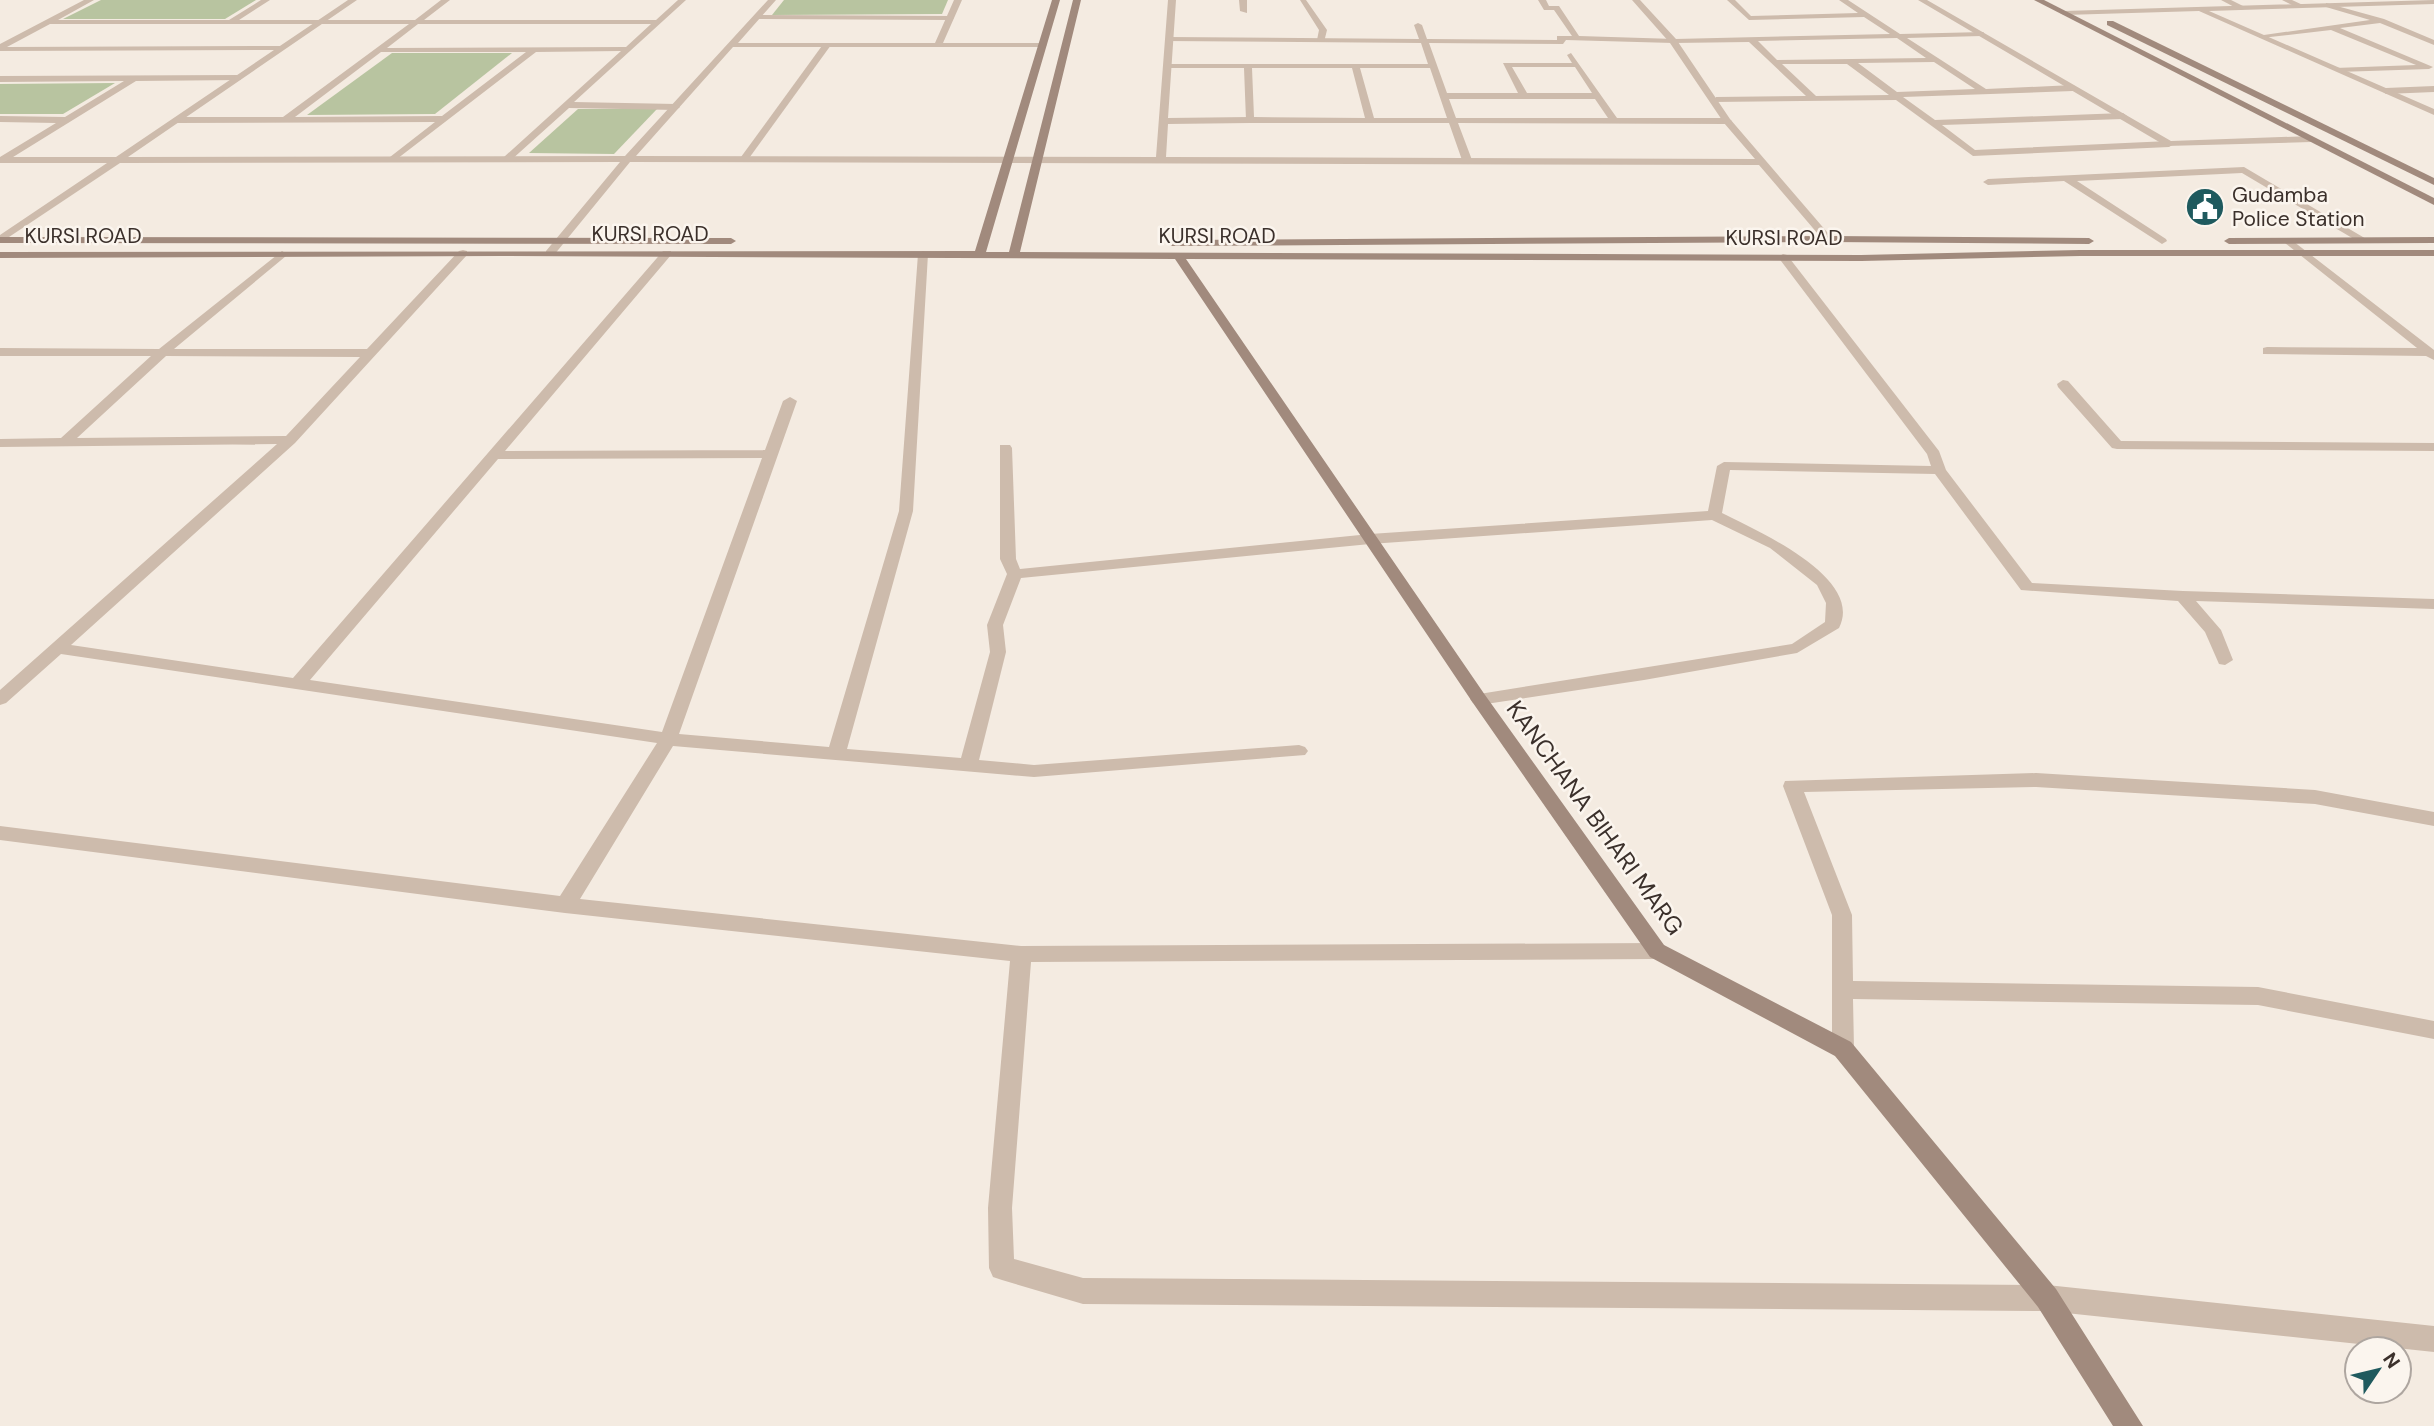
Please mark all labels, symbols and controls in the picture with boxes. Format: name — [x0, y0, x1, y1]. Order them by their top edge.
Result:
place label: Gudamba Police Station — [2232, 181, 2365, 233]
public building icon: Gudamba Police Station — [2184, 186, 2226, 228]
street label: KURSI ROAD — [591, 220, 709, 248]
street label: KURSI ROAD — [24, 222, 142, 250]
street label: KURSI ROAD — [1158, 222, 1276, 250]
street label: KURSI ROAD — [1725, 224, 1843, 252]
street label: KANCHANA BIHARI MARG — [1500, 694, 1691, 941]
north arrow — [2343, 1335, 2413, 1405]
text: N — [2377, 1348, 2406, 1373]

